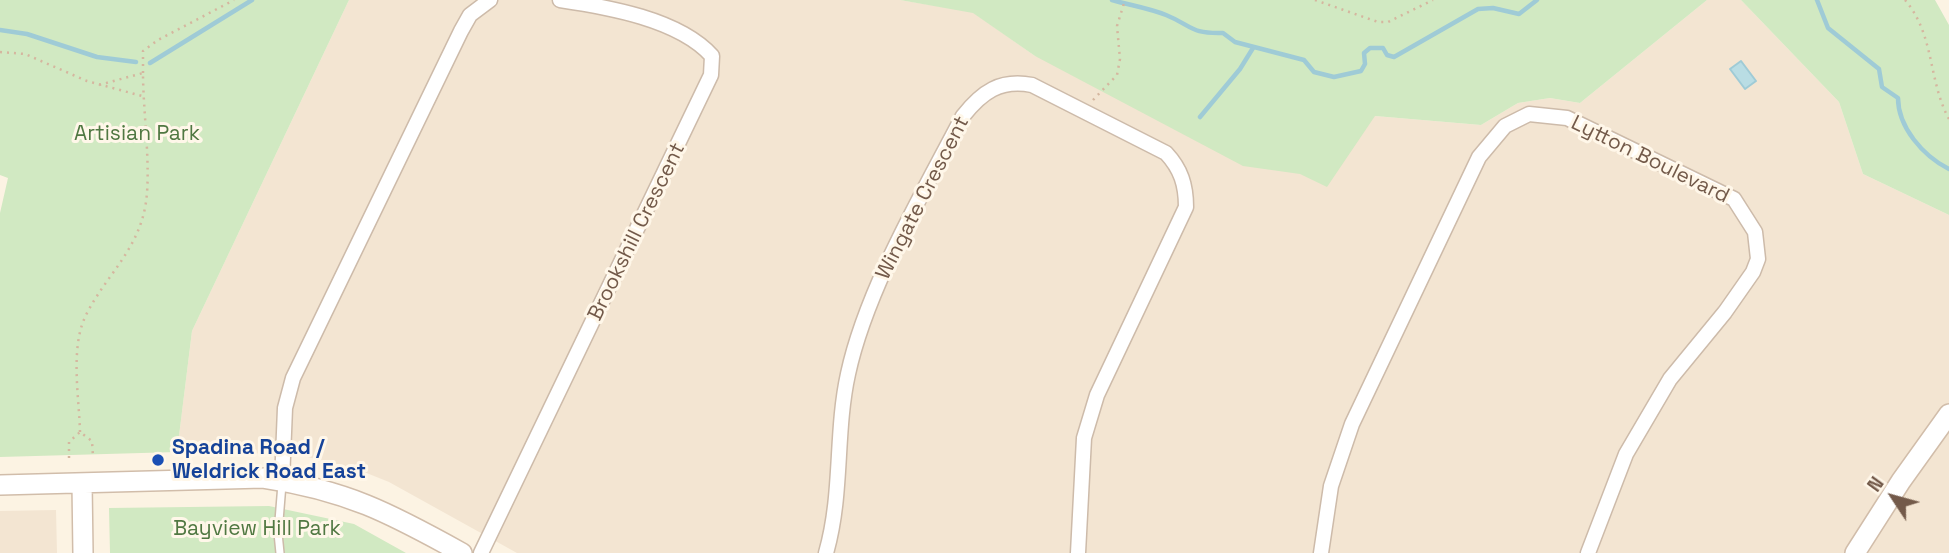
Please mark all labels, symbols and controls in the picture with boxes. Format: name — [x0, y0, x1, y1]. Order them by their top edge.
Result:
street label: Lytton Boulevard — [1567, 111, 1733, 209]
street label: Wingate Crescent — [871, 112, 975, 284]
park label: Artisian Park — [74, 121, 200, 147]
street label: Brookshill Crescent — [583, 139, 691, 325]
place label: Spadina Road / Weldrick Road East — [172, 435, 366, 485]
marker: Spadina Road / Weldrick Road East — [150, 452, 166, 468]
north arrow — [1858, 462, 1928, 532]
text: N — [1862, 472, 1889, 497]
park label: Bayview Hill Park — [173, 516, 341, 542]

